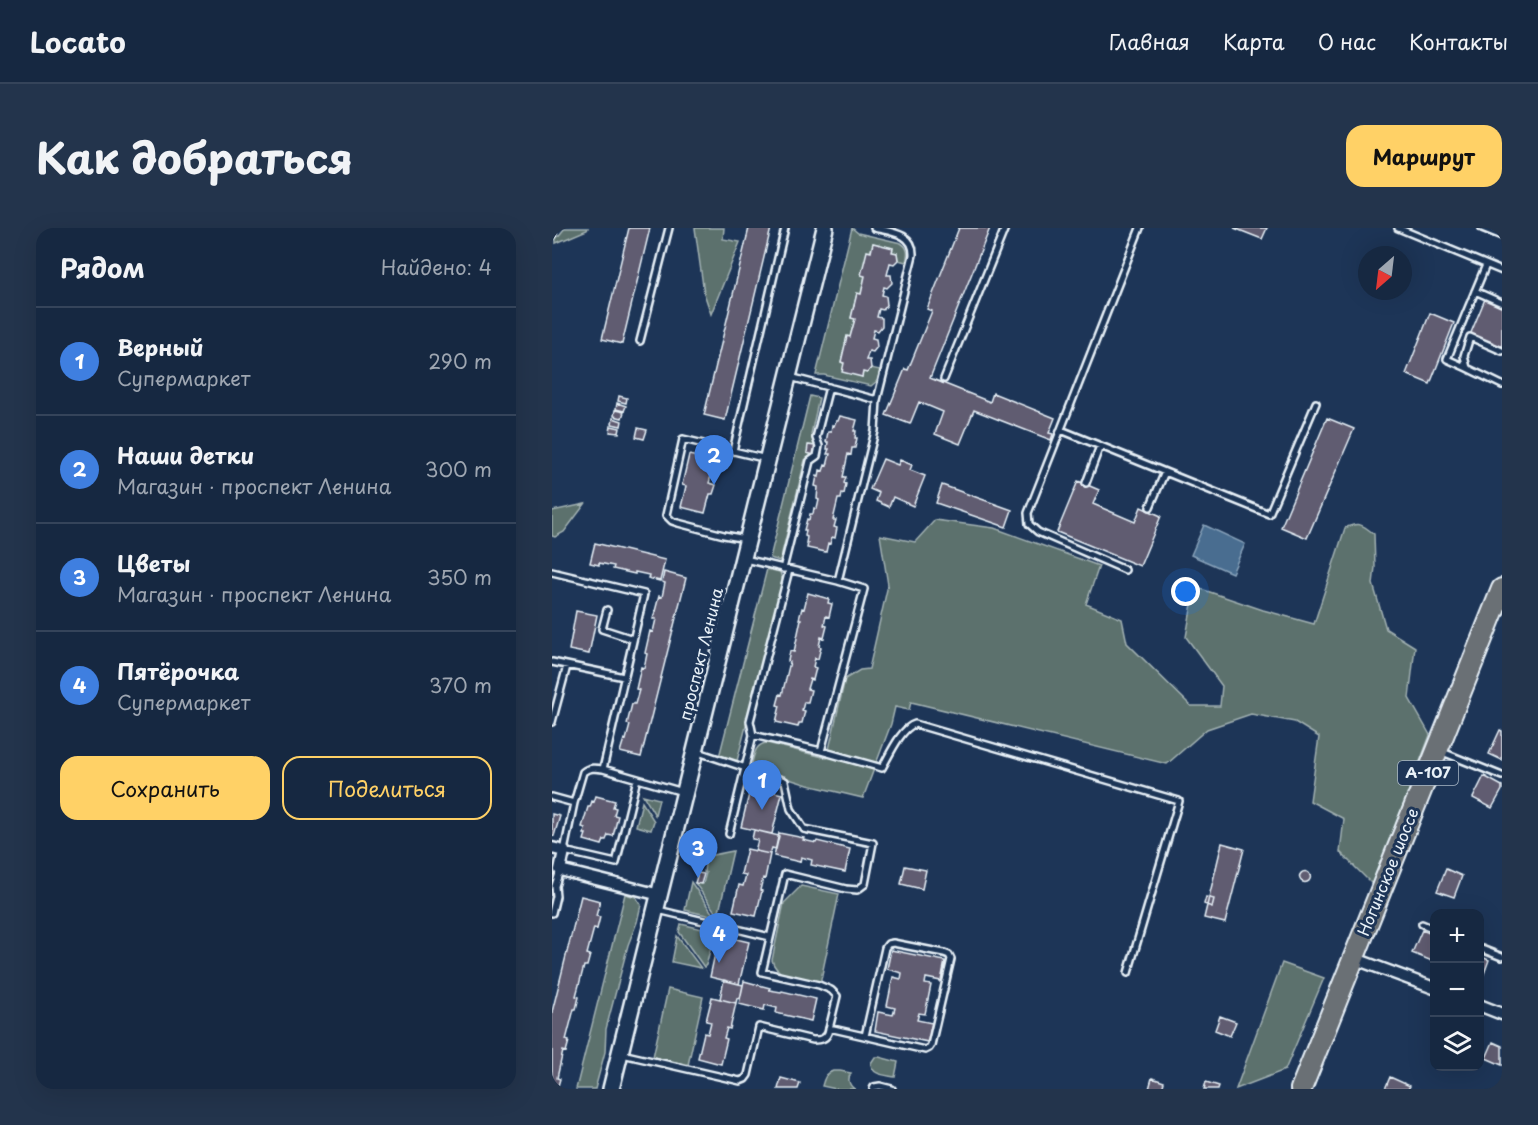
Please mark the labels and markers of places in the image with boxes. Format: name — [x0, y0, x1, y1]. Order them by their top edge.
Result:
pin: 2 — [694, 436, 734, 485]
pin: 1 — [742, 760, 782, 810]
pin: 3 — [678, 828, 718, 878]
pin: 4 — [700, 914, 738, 963]

